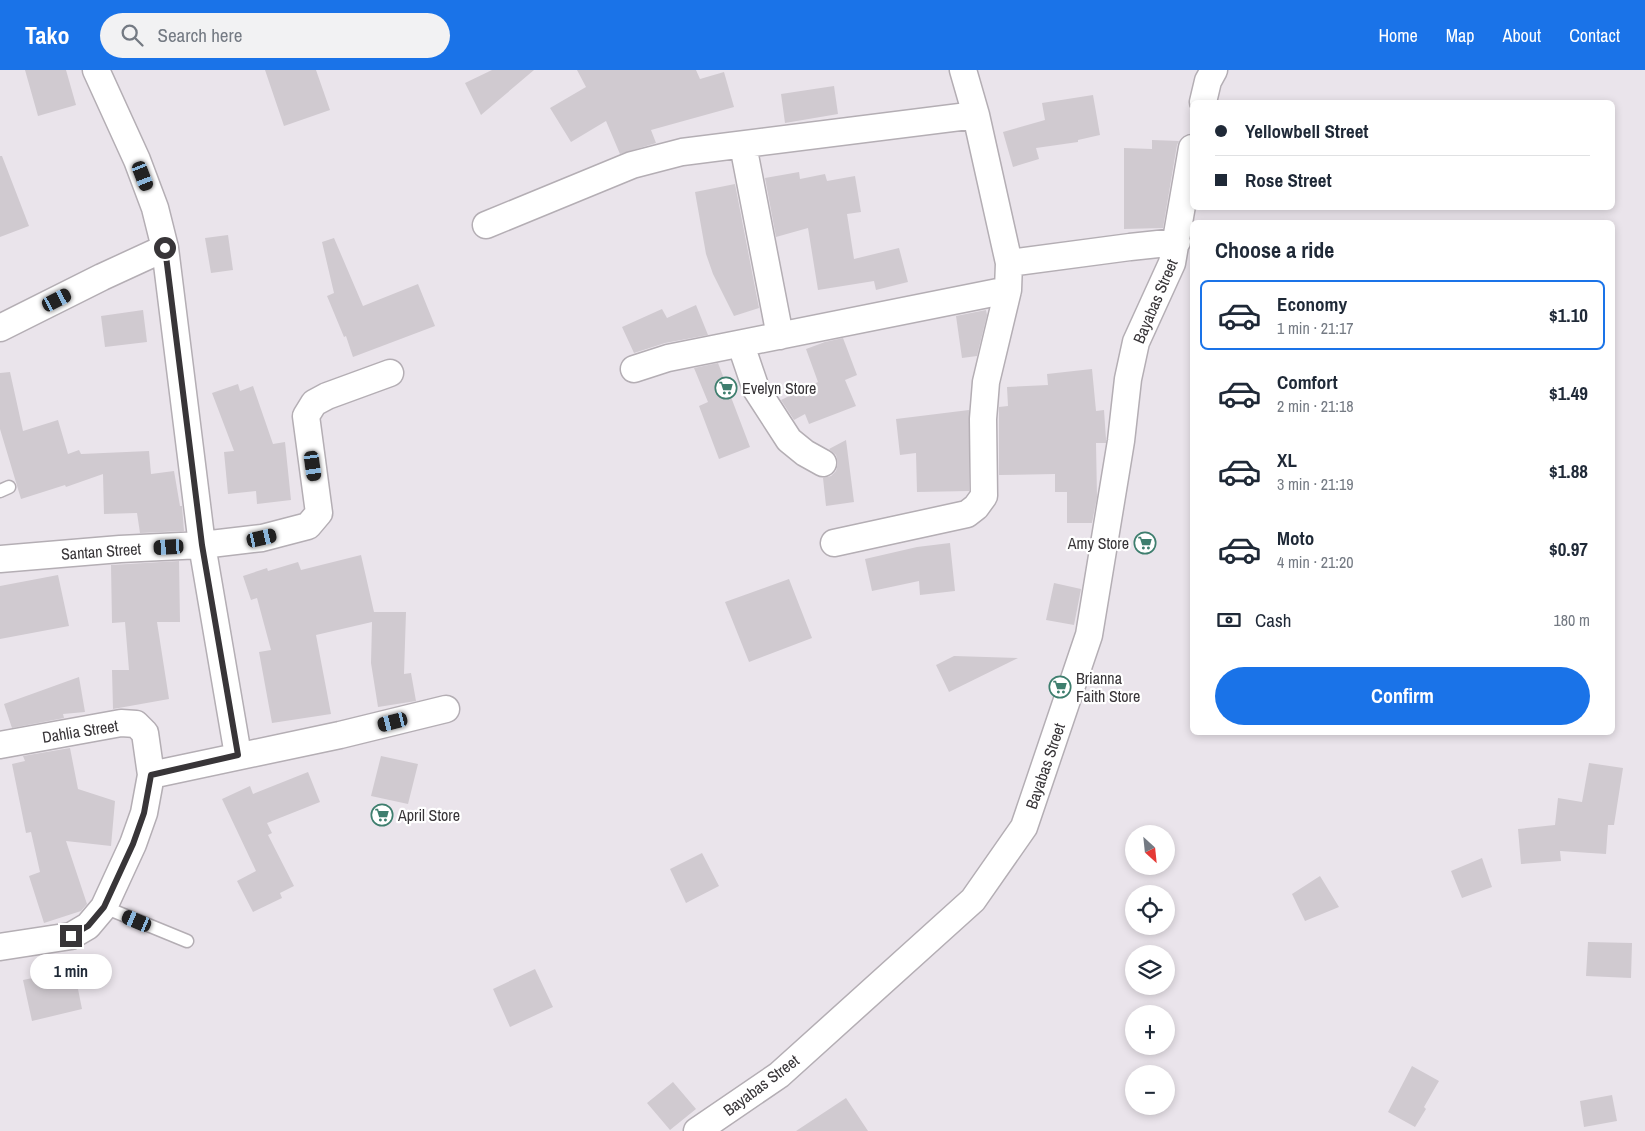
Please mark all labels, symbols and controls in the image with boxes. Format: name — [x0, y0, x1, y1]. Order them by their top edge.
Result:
search box — [100, 13, 450, 58]
text: Tako — [25, 19, 70, 51]
icon: search — [118, 21, 146, 49]
text: Search here — [158, 22, 242, 48]
text: Home — [1378, 23, 1418, 48]
text: Map — [1446, 23, 1475, 48]
text: About — [1503, 23, 1541, 48]
text: Contact — [1569, 23, 1620, 48]
text: Yellowbell Street — [1245, 118, 1369, 144]
car — [130, 159, 155, 193]
text: Rose Street — [1245, 167, 1332, 193]
text: Choose a ride — [1215, 235, 1334, 265]
route start — [154, 237, 176, 259]
street label: Bayabas Street — [1127, 255, 1183, 347]
car — [40, 287, 73, 313]
text: Economy — [1277, 291, 1347, 317]
icon: car — [1217, 293, 1262, 338]
text: $1.10 — [1549, 302, 1588, 328]
text: 1 min · 21:17 — [1277, 317, 1354, 339]
text: Comfort — [1277, 369, 1338, 395]
icon: car — [1217, 371, 1262, 416]
supermarket icon: Evelyn Store — [714, 376, 738, 400]
place label: Evelyn Store — [742, 377, 816, 399]
text: $1.49 — [1549, 380, 1588, 406]
text: 2 min · 21:18 — [1277, 395, 1354, 417]
text: XL — [1277, 447, 1297, 473]
icon: car — [1217, 449, 1262, 494]
car — [303, 450, 322, 482]
text: $1.88 — [1549, 458, 1588, 484]
text: 3 min · 21:19 — [1277, 473, 1354, 495]
text: Moto — [1277, 525, 1314, 551]
car — [245, 527, 278, 549]
icon: car — [1217, 527, 1262, 572]
supermarket icon: Amy Store — [1133, 531, 1157, 555]
place label: Amy Store — [1067, 532, 1129, 554]
text: $0.97 — [1549, 536, 1588, 562]
street label: Santan Street — [60, 537, 142, 565]
car — [153, 539, 184, 555]
text: 4 min · 21:20 — [1277, 551, 1354, 573]
icon: cash — [1215, 606, 1243, 634]
text: Cash — [1255, 607, 1291, 633]
text: 180 m — [1554, 609, 1590, 631]
place label: Brianna Faith Store — [1076, 667, 1140, 707]
button: Confirm — [1215, 667, 1590, 725]
supermarket icon: Brianna Faith Store — [1048, 675, 1072, 699]
car — [376, 711, 409, 733]
street label: Dahlia Street — [40, 714, 120, 748]
street label: Bayabas Street — [1020, 720, 1070, 812]
supermarket icon: April Store — [370, 803, 394, 827]
place label: April Store — [397, 804, 460, 826]
north arrow — [1125, 825, 1175, 875]
map controls — [1125, 825, 1175, 1115]
button: locate — [1125, 885, 1175, 935]
car — [120, 908, 153, 934]
route end — [60, 925, 82, 947]
button: layers — [1125, 945, 1175, 995]
callout: 1 min — [30, 954, 112, 988]
text: 1 min — [54, 960, 88, 982]
button: + — [1125, 1005, 1175, 1055]
street label: Bayabas Street — [719, 1049, 804, 1121]
button: − — [1125, 1065, 1175, 1115]

